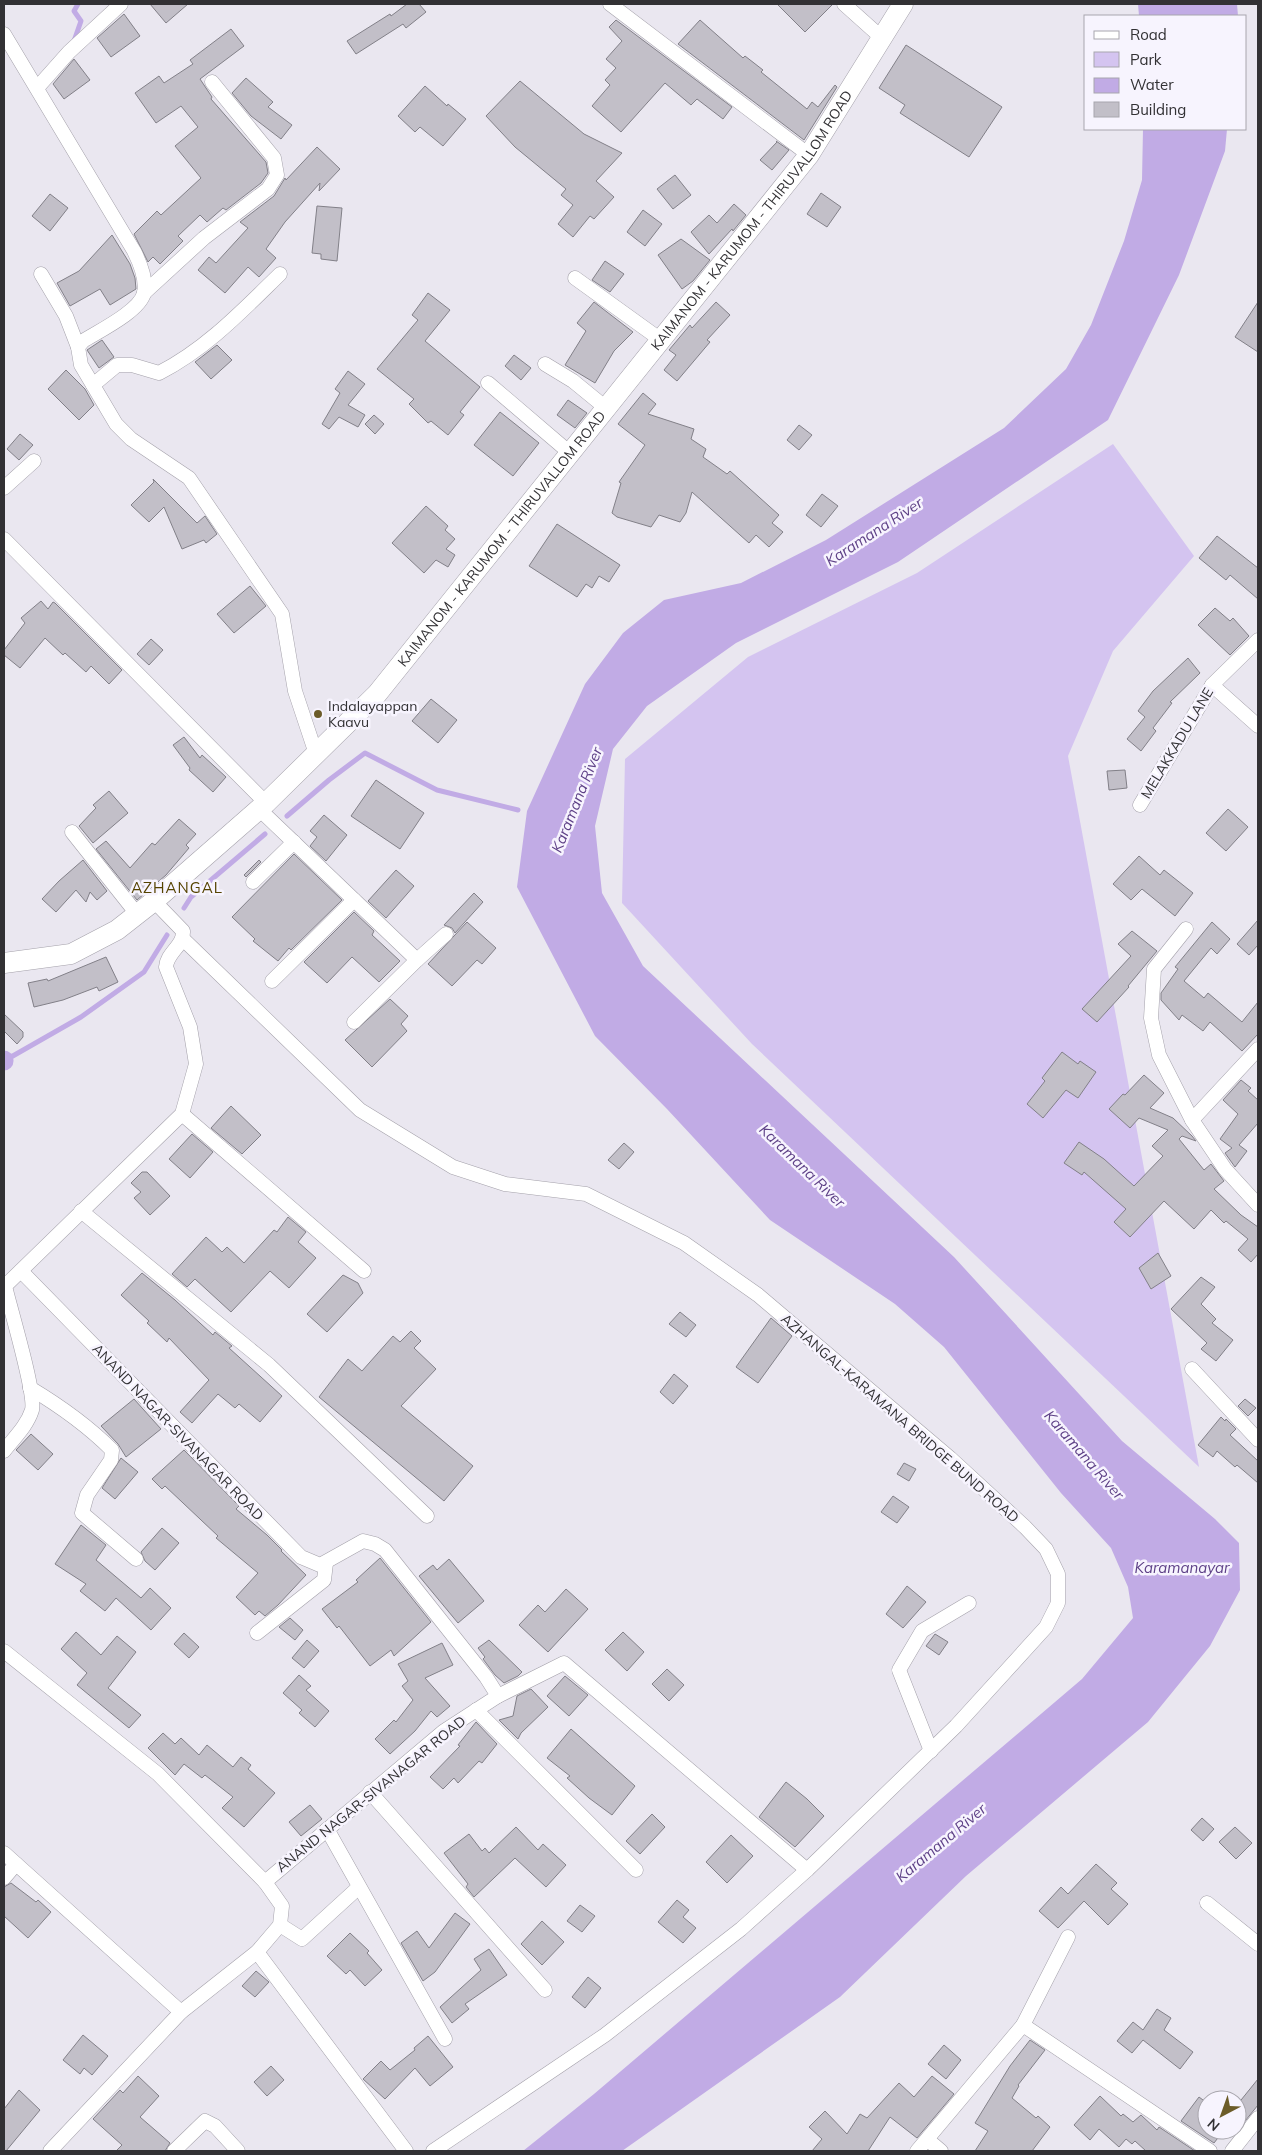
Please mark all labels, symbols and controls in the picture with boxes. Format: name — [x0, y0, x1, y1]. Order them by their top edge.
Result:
legend — [1084, 15, 1247, 130]
text: Road — [1130, 25, 1167, 44]
text: Park — [1130, 50, 1162, 69]
text: Water — [1130, 75, 1174, 94]
street label: KAIMANOM - KARUMOM - THIRUVALLOM ROAD — [647, 87, 856, 354]
text: Building — [1130, 100, 1186, 119]
street label: KAIMANOM - KARUMOM - THIRUVALLOM ROAD — [394, 407, 609, 670]
water label: Karamana River — [822, 493, 926, 570]
street label: MELAKKADU LANE — [1137, 684, 1217, 802]
place label: Indalayappan Kaavu — [328, 697, 417, 731]
marker: Indalayappan Kaavu — [312, 708, 324, 720]
water label: Karamana River — [547, 744, 607, 855]
district label: AZHANGAL — [131, 878, 223, 897]
water label: Karamana River — [755, 1120, 850, 1212]
street label: AZHANGAL-KARAMANA BRIDGE BUND ROAD — [777, 1310, 1023, 1526]
street label: ANAND NAGAR-SIVANAGAR ROAD — [89, 1340, 267, 1524]
water label: Karamana River — [1040, 1406, 1129, 1504]
water label: Karamanayar — [1134, 1558, 1230, 1577]
street label: ANAND NAGAR-SIVANAGAR ROAD — [272, 1712, 470, 1876]
water label: Karamana River — [892, 1799, 990, 1886]
north arrow — [1197, 2090, 1247, 2140]
text: N — [1204, 2115, 1223, 2135]

